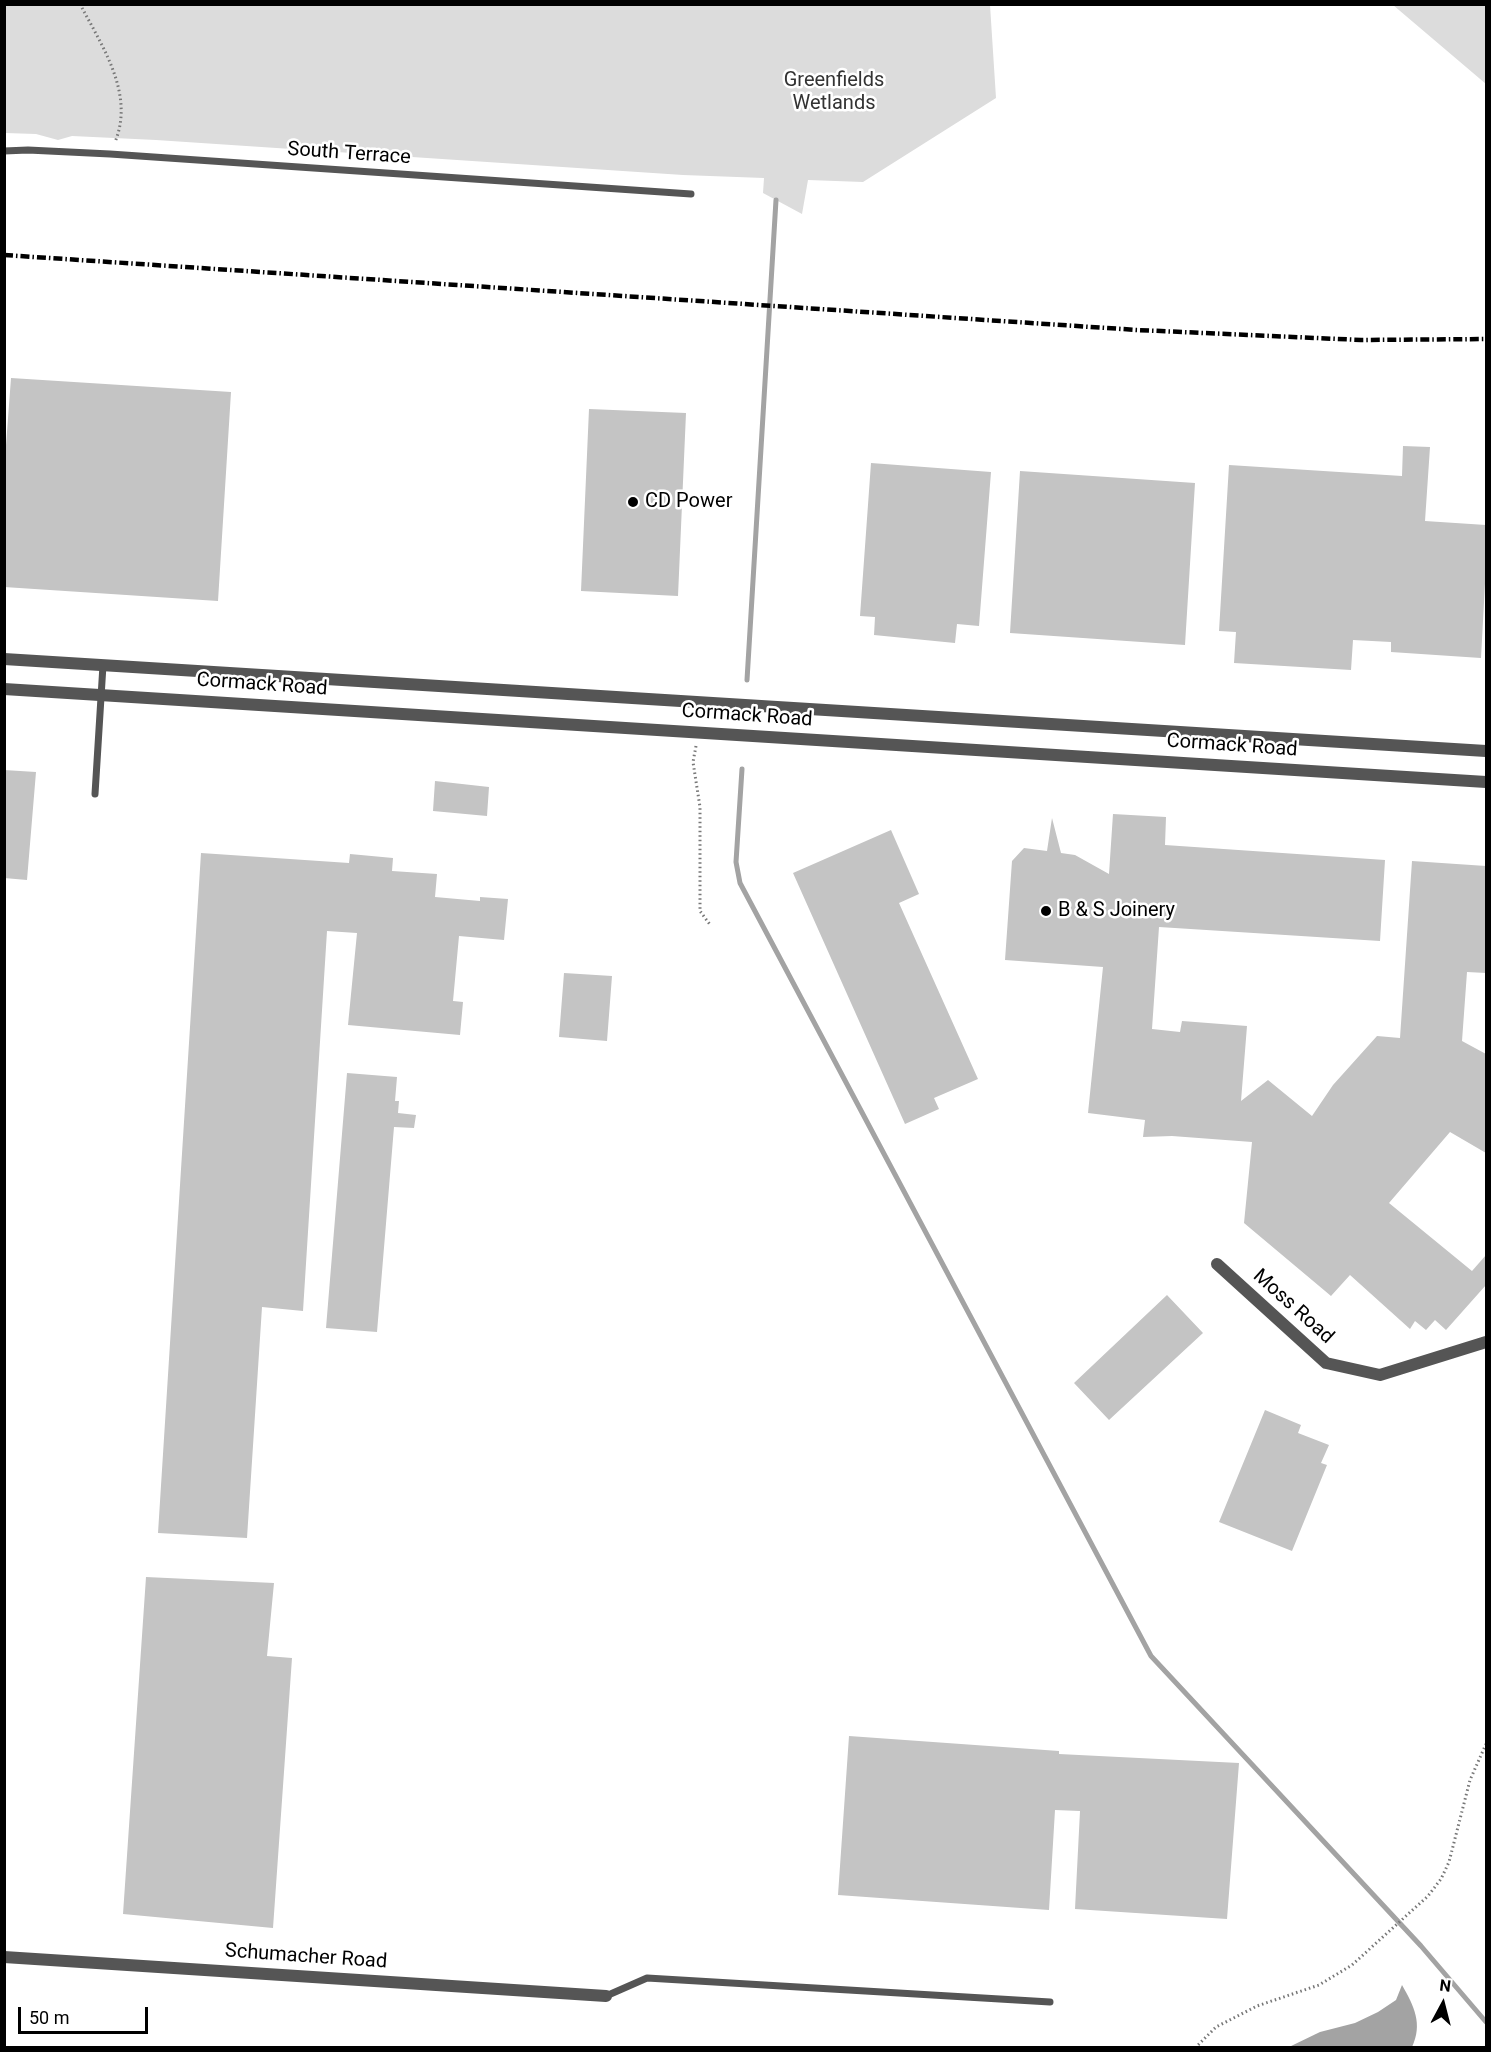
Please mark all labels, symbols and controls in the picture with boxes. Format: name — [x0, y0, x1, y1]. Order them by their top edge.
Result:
park label: Greenfields Wetlands — [784, 69, 884, 116]
street label: South Terrace — [287, 138, 411, 170]
place label: CD Power — [645, 490, 732, 514]
marker: CD Power — [626, 495, 640, 509]
street label: Cormack Road — [196, 668, 328, 702]
street label: Cormack Road — [681, 699, 813, 733]
street label: Cormack Road — [1166, 729, 1298, 763]
place label: B & S Joinery — [1058, 899, 1175, 923]
marker: B & S Joinery — [1039, 904, 1053, 918]
street label: Moss Road — [1248, 1265, 1338, 1349]
street label: Schumacher Road — [224, 1939, 388, 1975]
north arrow — [1413, 1974, 1473, 2034]
text: N — [1438, 1976, 1452, 1996]
scale bar — [21, 1995, 152, 2033]
text: 50 m — [29, 2007, 69, 2028]

